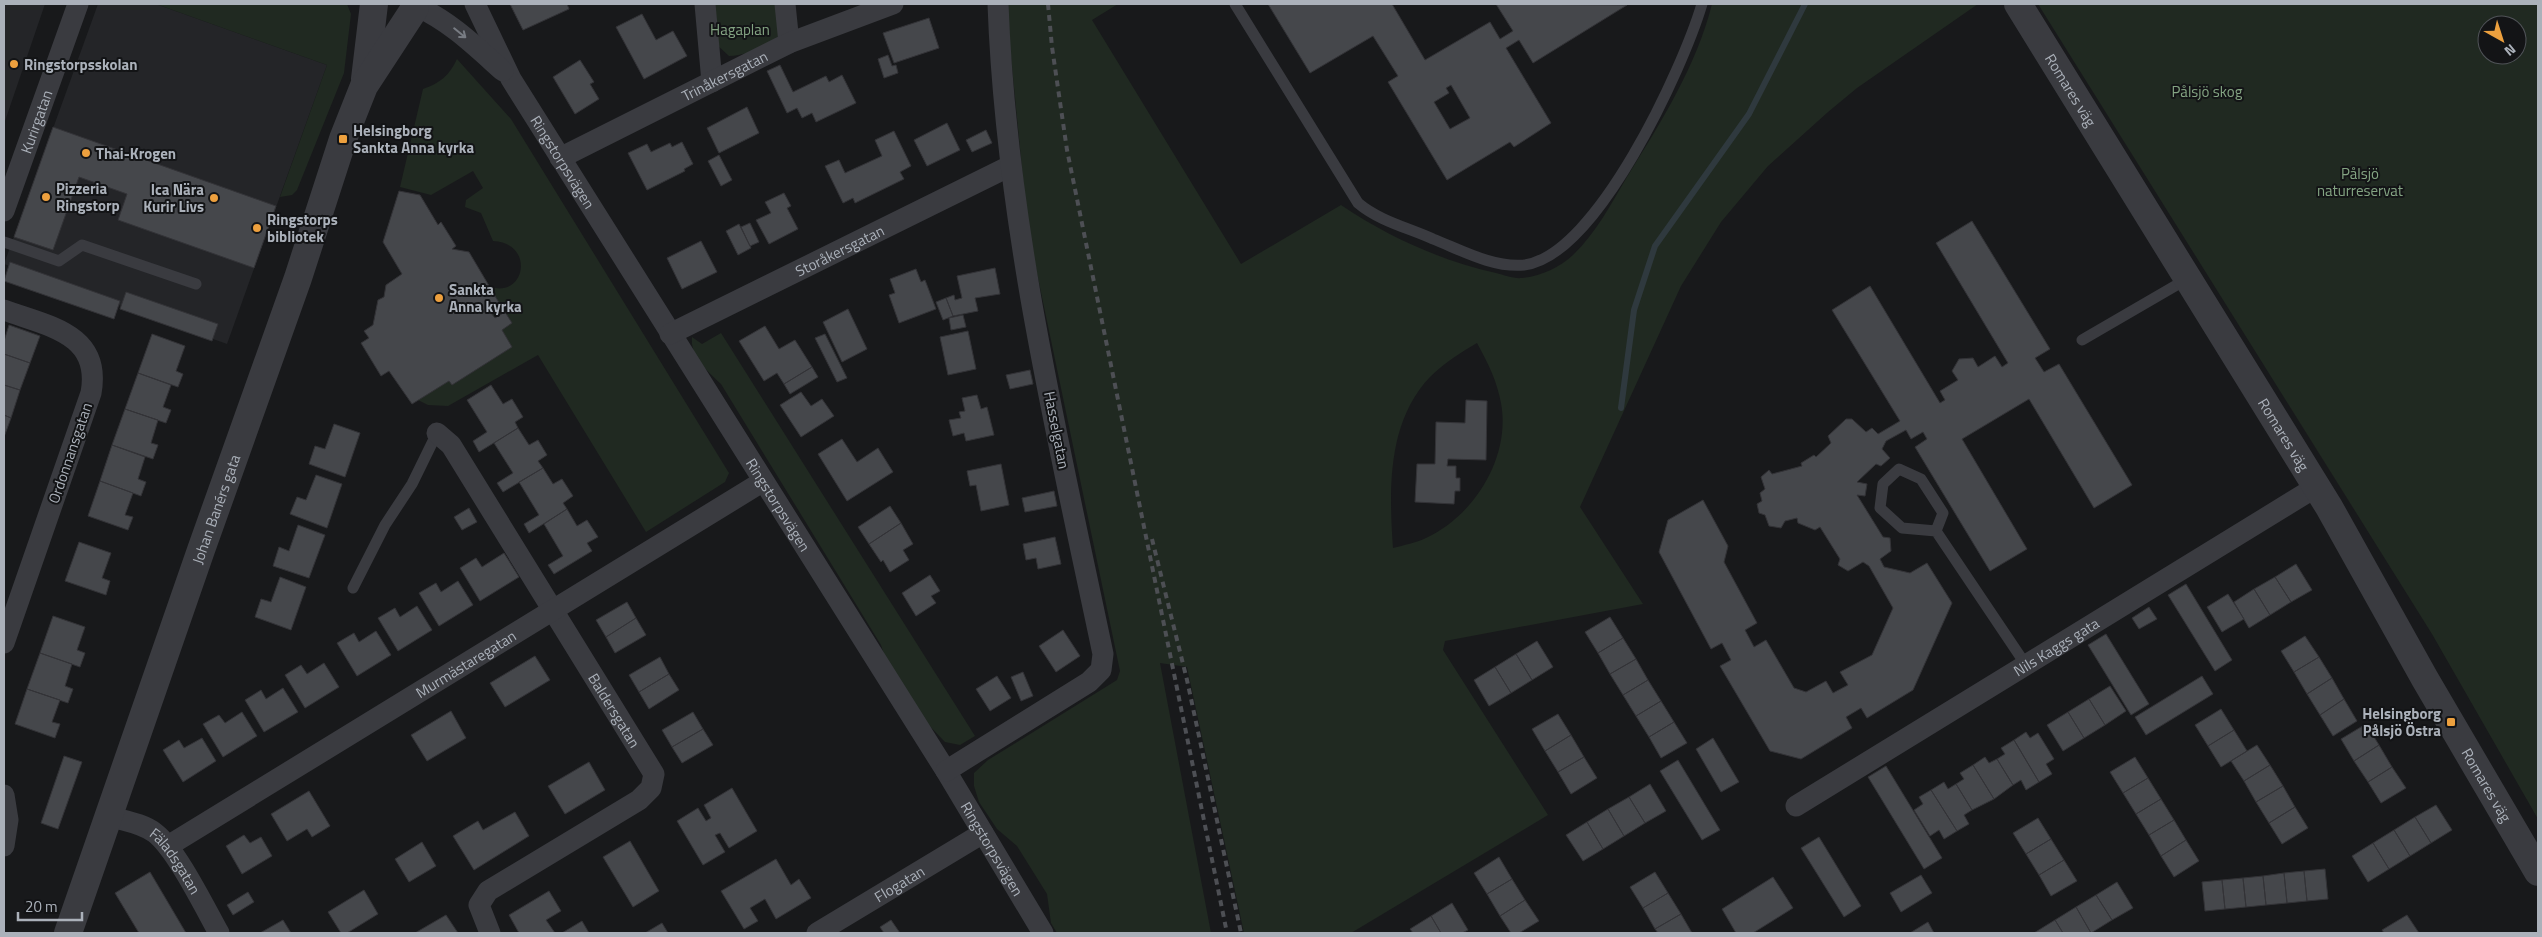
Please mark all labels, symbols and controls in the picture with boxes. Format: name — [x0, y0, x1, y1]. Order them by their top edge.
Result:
north arrow — [2477, 15, 2527, 65]
park label: Hagaplan — [710, 18, 770, 41]
one-way arrow — [453, 27, 466, 38]
text: N — [2500, 39, 2521, 62]
street label: Trinåkersgatan — [678, 44, 771, 107]
street label: Romares väg — [2040, 49, 2103, 131]
place label: Ringstorpsskolan — [24, 53, 137, 76]
marker: Ringstorpsskolan — [8, 58, 20, 70]
park label: Pålsjö skog — [2172, 80, 2243, 103]
street label: Kurirgatan — [14, 87, 58, 156]
street label: Ringstorpsvägen — [525, 111, 601, 213]
place label: Helsingborg Sankta Anna kyrka — [353, 119, 474, 159]
marker: Helsingborg Sankta Anna kyrka — [337, 133, 349, 145]
place label: Thai-Krogen — [96, 142, 176, 165]
marker: Thai-Krogen — [80, 147, 92, 159]
park label: Pålsjö naturreservat — [2317, 162, 2404, 202]
place label: Pizzeria Ringstorp — [56, 177, 120, 217]
place label: Ica Nära Kurir Livs — [143, 178, 204, 218]
marker: Pizzeria Ringstorp — [40, 191, 52, 203]
marker: Ica Nära Kurir Livs — [208, 192, 220, 204]
place label: Ringstorps bibliotek — [267, 208, 338, 248]
street label: Storåkersgatan — [791, 219, 888, 282]
marker: Ringstorps bibliotek — [251, 222, 263, 234]
place label: Sankta Anna kyrka — [449, 278, 522, 318]
marker: Sankta Anna kyrka — [433, 292, 445, 304]
street label: Hasselgatan — [1038, 389, 1076, 471]
street label: Romares väg — [2253, 393, 2316, 476]
street label: Ordonnansgatan — [42, 399, 98, 507]
street label: Johan Banérs gata — [186, 450, 246, 567]
street label: Ringstorpsvägen — [741, 453, 817, 556]
street label: Nils Kaggs gata — [2009, 611, 2104, 682]
street label: Murmästaregatan — [411, 624, 520, 703]
street label: Baldersgatan — [583, 668, 646, 752]
place label: Helsingborg Pålsjö Östra — [2362, 702, 2441, 742]
marker: Helsingborg Pålsjö Östra — [2445, 716, 2457, 728]
street label: Romares väg — [2456, 743, 2518, 826]
street label: Ringstorpsvägen — [955, 797, 1030, 900]
street label: Fäladsgatan — [145, 822, 207, 898]
street label: Flogatan — [870, 859, 929, 908]
scale bar — [18, 890, 81, 922]
text: 20 m — [25, 895, 58, 918]

